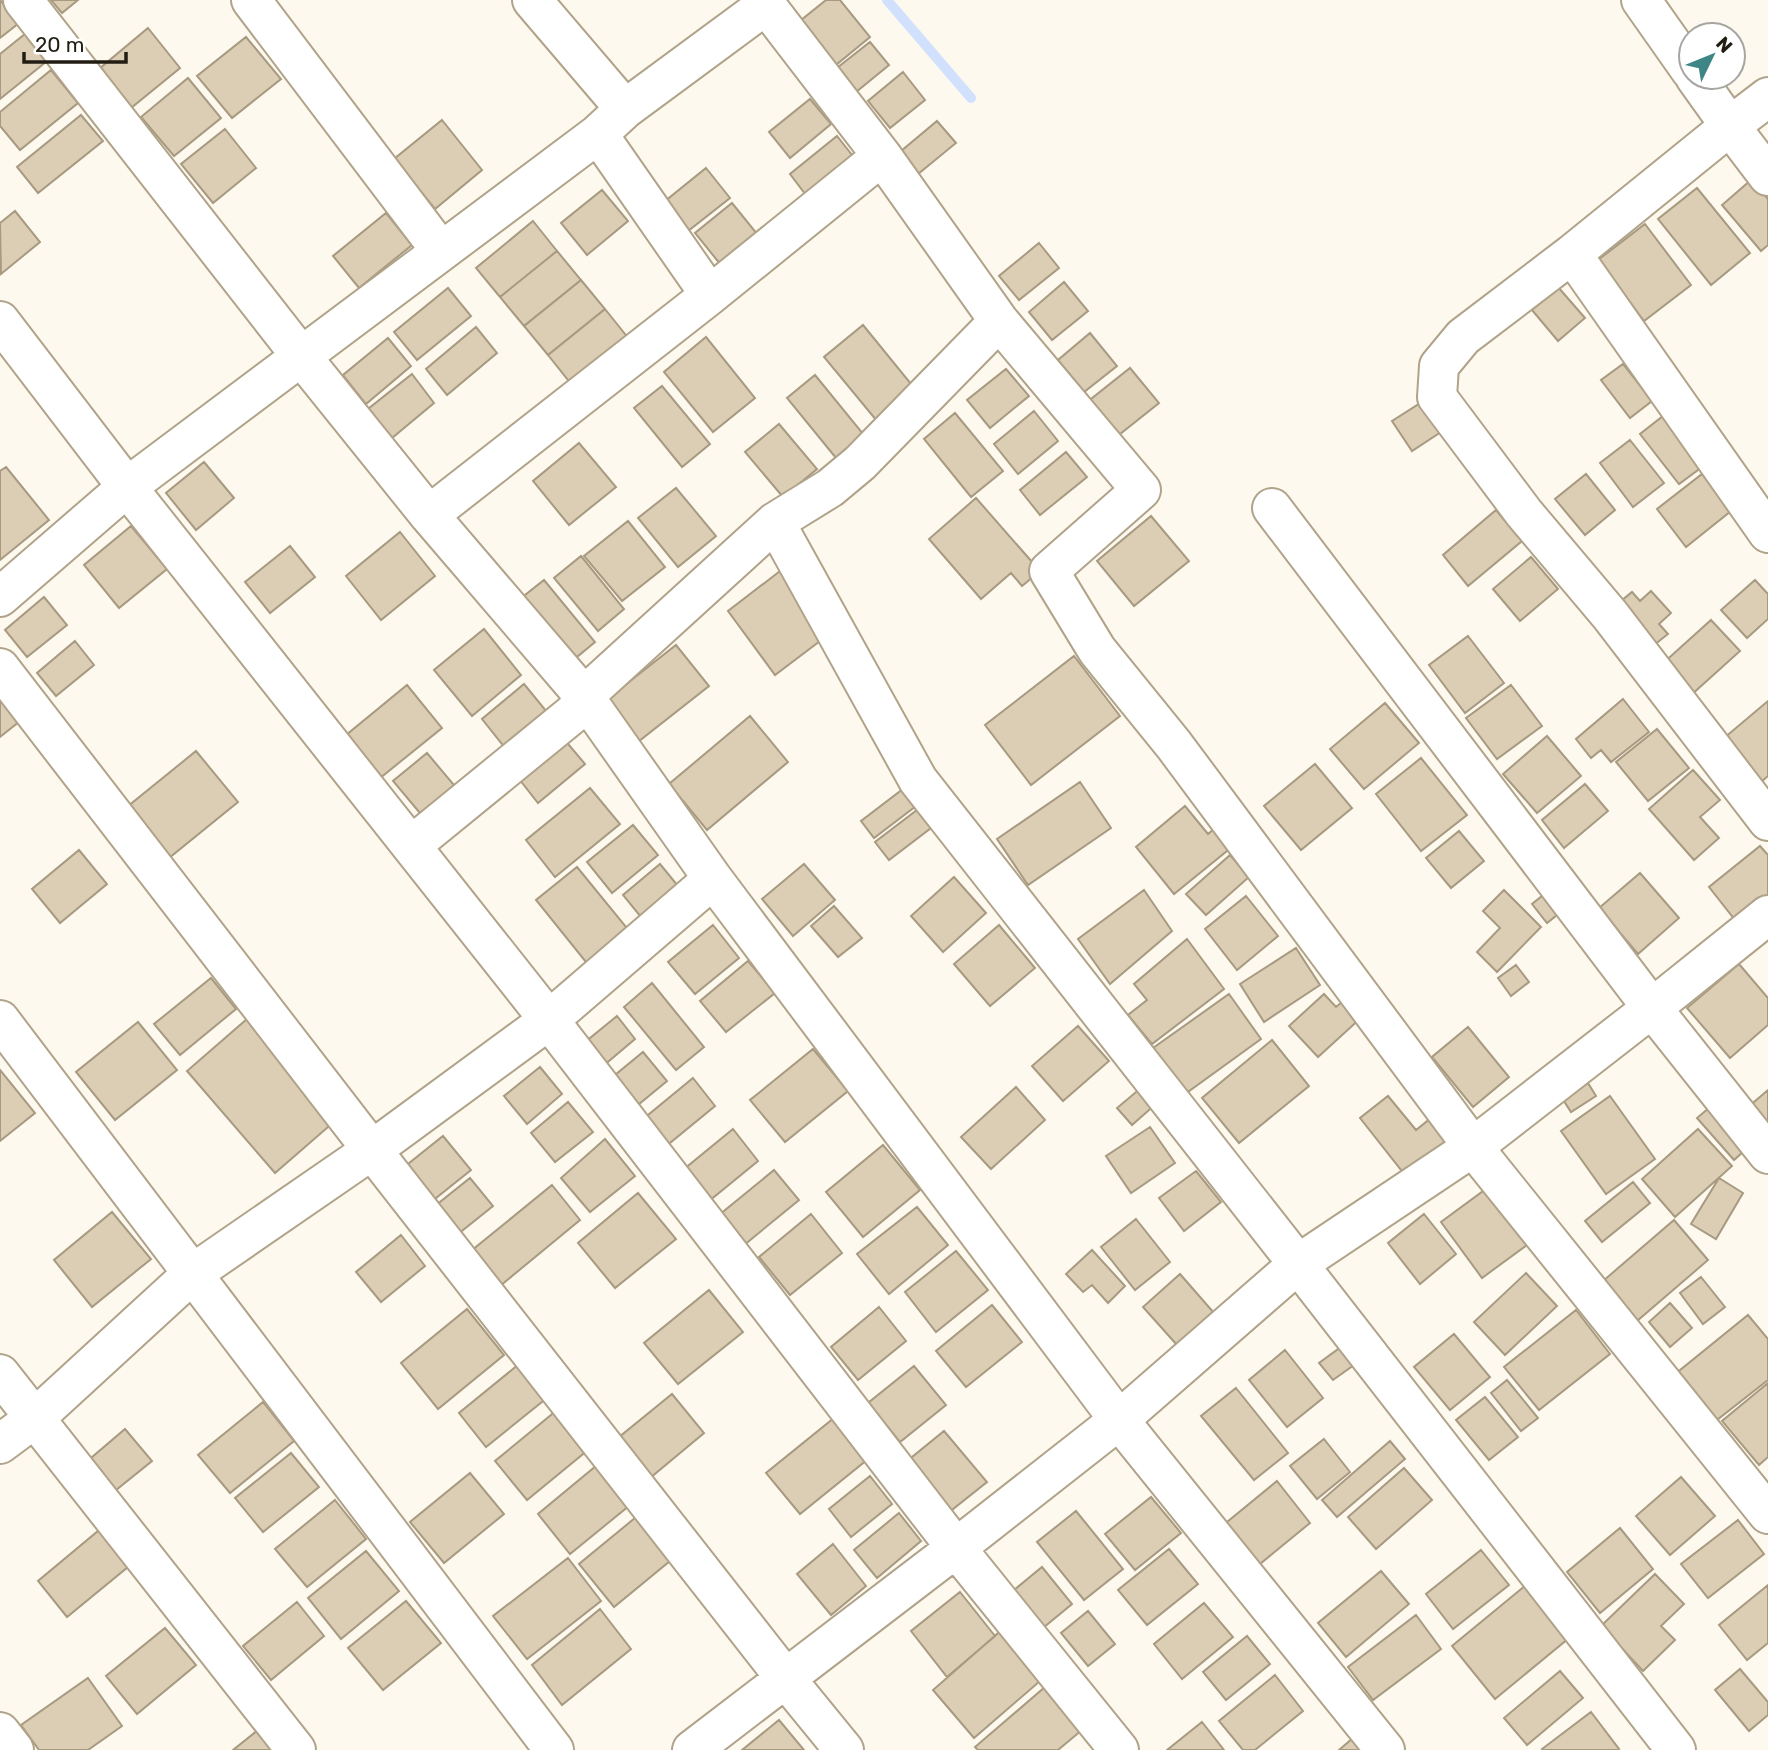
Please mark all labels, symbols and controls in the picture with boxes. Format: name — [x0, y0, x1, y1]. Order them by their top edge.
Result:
scale bar — [24, 21, 126, 65]
north arrow — [1677, 21, 1747, 91]
text: 20 m — [35, 32, 84, 57]
text: N — [1711, 32, 1737, 58]

